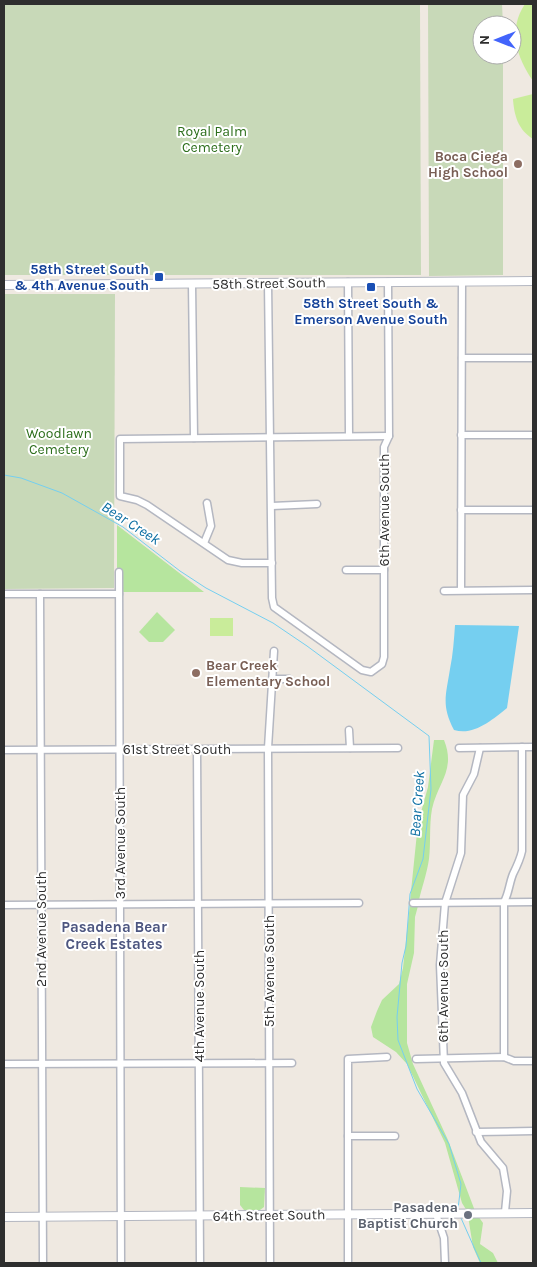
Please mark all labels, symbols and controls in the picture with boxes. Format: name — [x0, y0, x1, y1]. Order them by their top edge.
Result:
north arrow — [472, 15, 522, 65]
text: N — [476, 35, 493, 45]
park label: Royal Palm Cemetery — [177, 123, 247, 156]
place label: Boca Ciega High School — [428, 148, 508, 181]
marker: Boca Ciega High School — [512, 158, 524, 170]
place label: 58th Street South & 4th Avenue South — [14, 261, 149, 294]
marker: 58th Street South & 4th Avenue South — [153, 271, 165, 283]
street label: 58th Street South — [212, 274, 326, 293]
marker: 58th Street South & Emerson Avenue South — [365, 281, 377, 293]
place label: 58th Street South & Emerson Avenue South — [294, 295, 448, 328]
park label: Woodlawn Cemetery — [26, 425, 92, 458]
street label: 6th Avenue South — [376, 454, 393, 566]
water label: Bear Creek — [98, 497, 164, 549]
place label: Bear Creek Elementary School — [206, 657, 330, 690]
marker: Bear Creek Elementary School — [190, 667, 202, 679]
street label: 61st Street South — [123, 741, 231, 758]
water label: Bear Creek — [406, 770, 428, 838]
street label: 3rd Avenue South — [112, 787, 129, 899]
street label: 2nd Avenue South — [33, 871, 50, 987]
street label: 5th Avenue South — [261, 915, 278, 1027]
district label: Pasadena Bear Creek Estates — [61, 918, 167, 953]
street label: 6th Avenue South — [435, 930, 452, 1042]
street label: 4th Avenue South — [191, 950, 208, 1062]
place label: Pasadena Baptist Church — [358, 1199, 458, 1232]
street label: 64th Street South — [212, 1206, 326, 1225]
marker: Pasadena Baptist Church — [462, 1209, 474, 1221]

